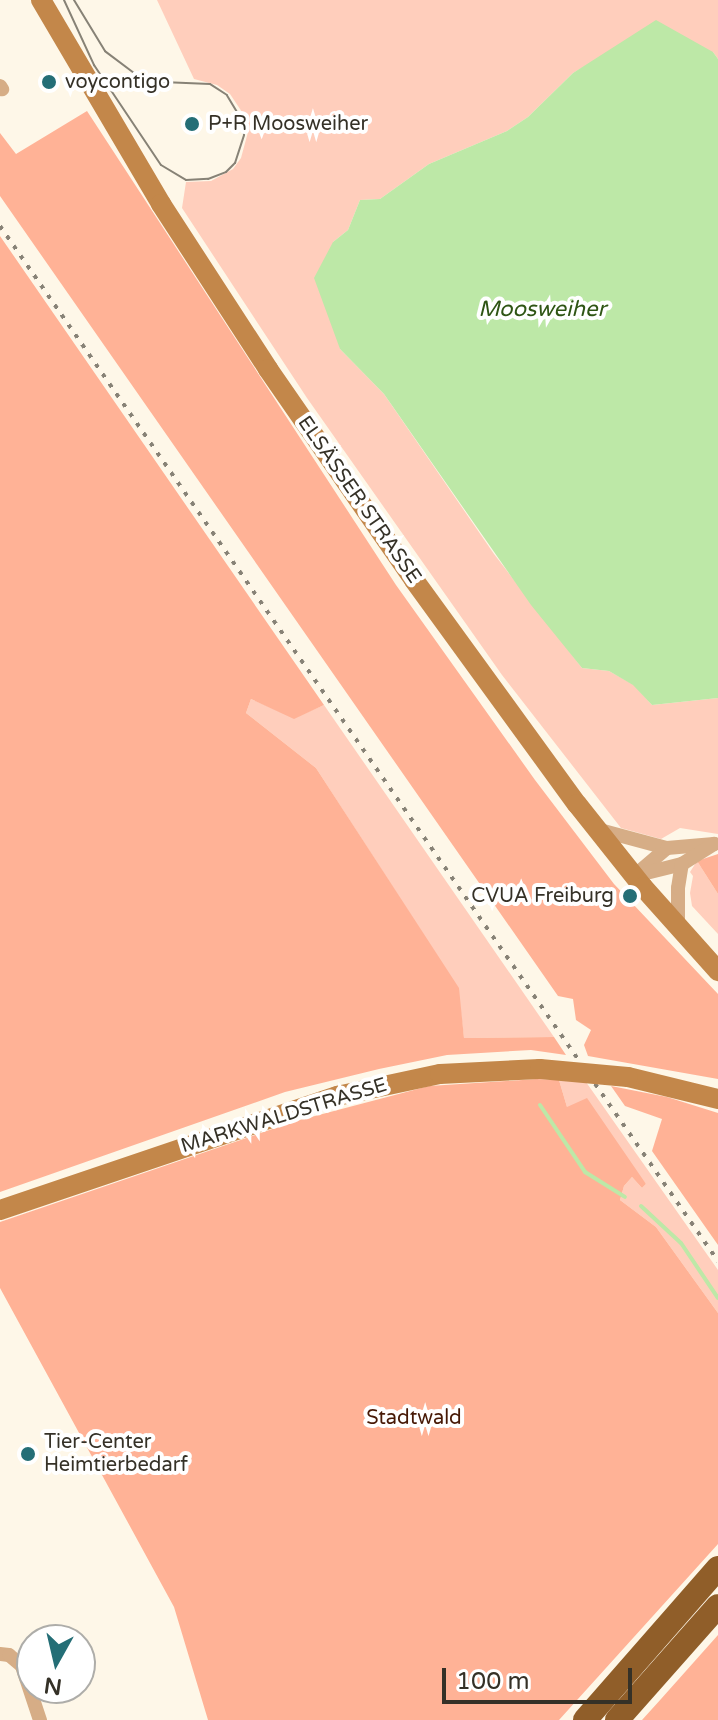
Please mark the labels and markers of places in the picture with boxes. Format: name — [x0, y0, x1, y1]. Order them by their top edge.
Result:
place label: voycontigo — [65, 70, 170, 94]
marker: voycontigo — [40, 73, 58, 91]
place label: P+R Moosweiher — [208, 112, 368, 136]
marker: P+R Moosweiher — [183, 115, 201, 133]
place label: CVUA Freiburg — [471, 884, 614, 908]
marker: CVUA Freiburg — [621, 887, 639, 905]
place label: Tier-Center Heimtierbedarf — [44, 1430, 188, 1477]
marker: Tier-Center Heimtierbedarf — [19, 1445, 37, 1463]

